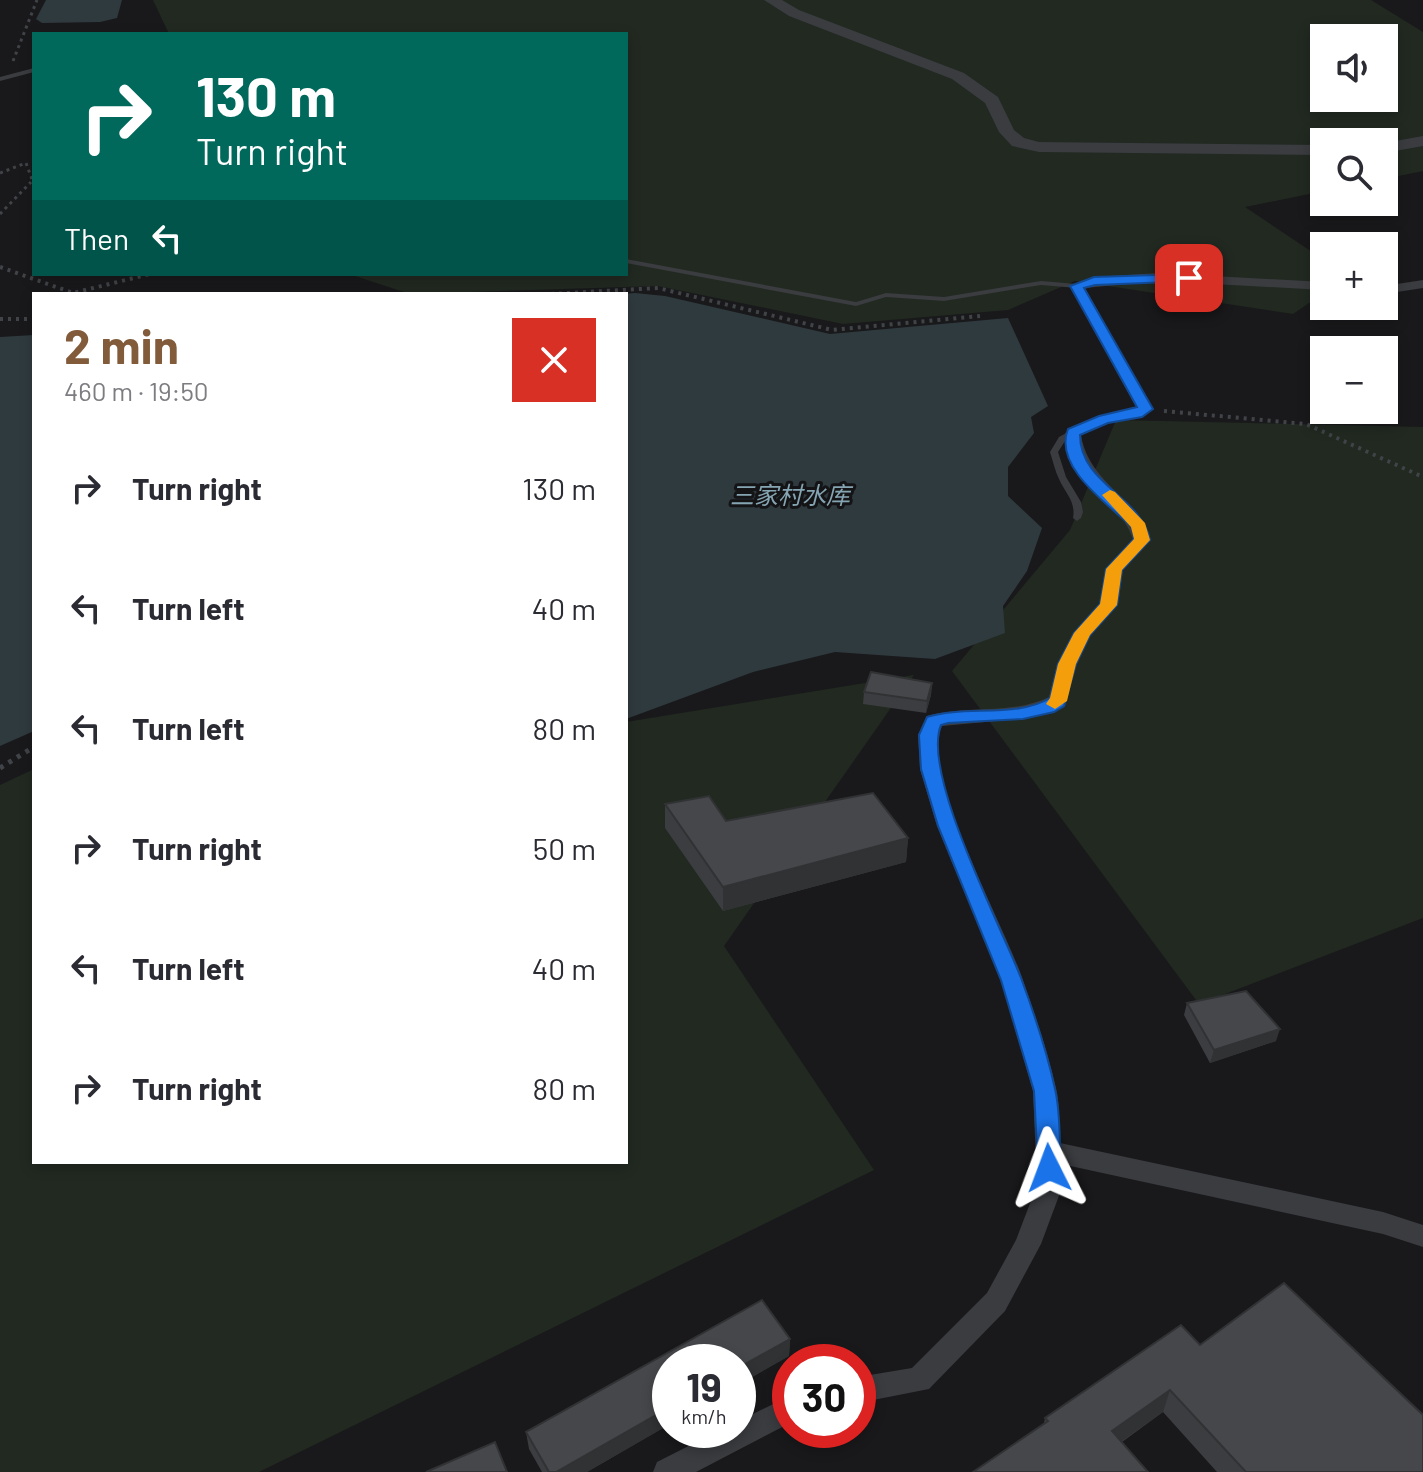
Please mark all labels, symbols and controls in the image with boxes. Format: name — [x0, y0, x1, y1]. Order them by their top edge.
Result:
map controls — [1310, 24, 1398, 424]
button: sound — [1310, 24, 1398, 112]
text: 130 m — [196, 61, 336, 128]
icon: right — [64, 64, 168, 168]
button: search — [1310, 128, 1398, 216]
text: Turn right — [196, 129, 348, 172]
icon: left — [145, 216, 189, 260]
text: Then — [64, 220, 129, 256]
button: + — [1310, 232, 1398, 320]
pin — [1155, 244, 1223, 312]
icon: arrive — [1167, 256, 1211, 300]
text: 2 min — [64, 316, 179, 374]
button: close — [512, 318, 596, 402]
button: − — [1310, 336, 1398, 424]
text: 460 m · 19:50 — [64, 375, 208, 406]
icon: right — [64, 466, 108, 510]
text: Turn right — [132, 470, 262, 506]
text: 130 m — [522, 470, 596, 506]
water label: 三家村水库 — [730, 480, 854, 509]
icon: left — [64, 586, 108, 630]
text: Turn left — [132, 590, 245, 626]
text: 40 m — [532, 590, 596, 626]
icon: left — [64, 706, 108, 750]
text: Turn left — [132, 710, 245, 746]
text: 80 m — [533, 710, 596, 746]
icon: right — [64, 826, 108, 870]
text: Turn right — [132, 830, 262, 866]
text: 50 m — [533, 830, 596, 866]
icon: left — [64, 946, 108, 990]
text: Turn left — [132, 950, 245, 986]
text: 40 m — [532, 950, 596, 986]
icon: right — [64, 1066, 108, 1110]
text: Turn right — [132, 1070, 262, 1106]
text: 80 m — [533, 1070, 596, 1106]
position arrow — [1007, 1126, 1091, 1210]
speed limit sign: 30 — [772, 1344, 876, 1448]
text: 19 — [686, 1362, 722, 1410]
text: km/h — [681, 1404, 727, 1428]

